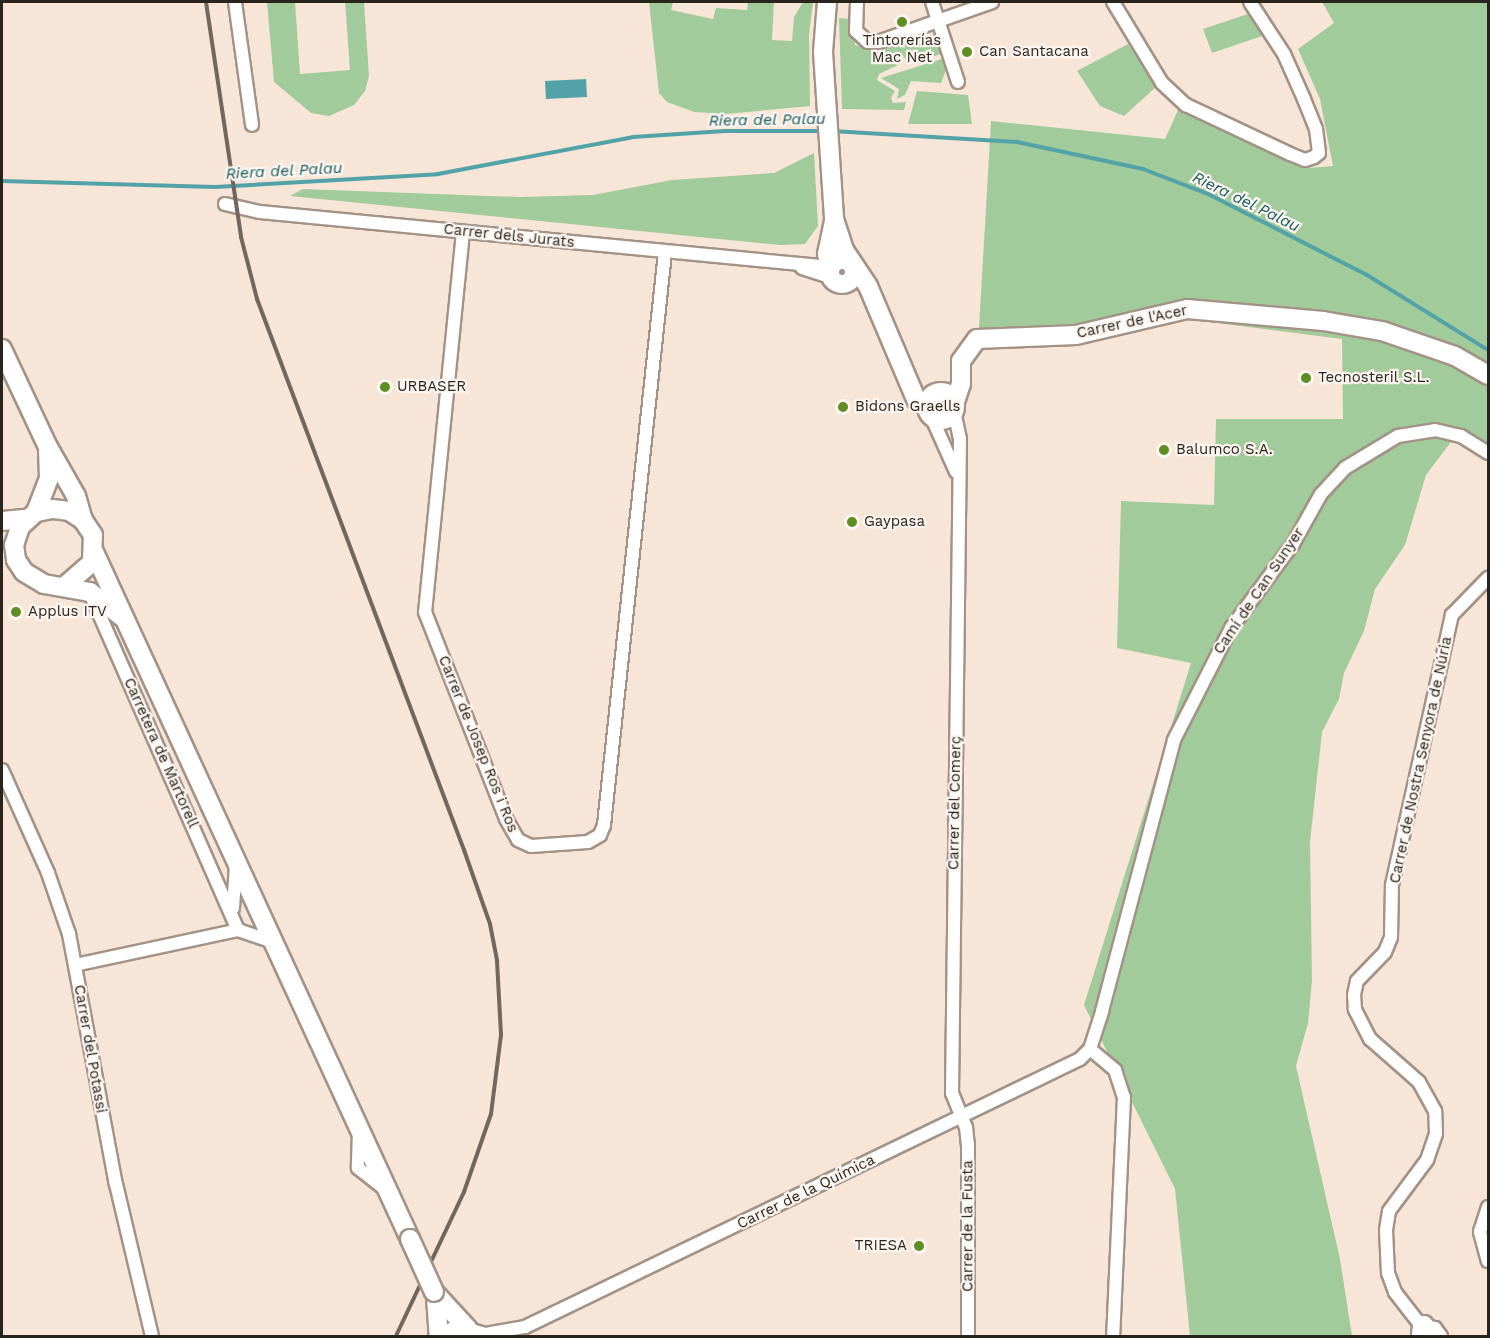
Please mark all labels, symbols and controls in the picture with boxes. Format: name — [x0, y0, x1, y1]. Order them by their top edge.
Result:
marker: Tintorerías Mac Net — [895, 15, 909, 29]
place label: Tintorerías Mac Net — [863, 31, 941, 66]
place label: Can Santacana — [979, 43, 1089, 61]
marker: Can Santacana — [960, 45, 974, 59]
water label: Riera del Palau — [708, 109, 826, 131]
water label: Riera del Palau — [225, 158, 343, 184]
water label: Riera del Palau — [1189, 168, 1303, 236]
street label: Carrer dels Jurats — [442, 220, 576, 252]
street label: Carrer de l'Acer — [1075, 301, 1189, 343]
place label: Tecnosteril S.L. — [1318, 369, 1430, 387]
marker: Tecnosteril S.L. — [1299, 371, 1313, 385]
place label: URBASER — [397, 378, 466, 396]
marker: URBASER — [378, 380, 392, 394]
place label: Bidons Graells — [855, 398, 960, 416]
marker: Bidons Graells — [836, 400, 850, 414]
place label: Balumco S.A. — [1176, 441, 1273, 459]
marker: Balumco S.A. — [1157, 443, 1171, 457]
place label: Gaypasa — [864, 513, 925, 531]
marker: Gaypasa — [845, 515, 859, 529]
street label: Camí de Can Sunyer — [1210, 524, 1308, 658]
place label: Applus ITV — [28, 603, 107, 621]
marker: Applus ITV — [9, 605, 23, 619]
street label: Carrer de Nostra Senyora de Núria — [1386, 634, 1456, 886]
street label: Carrer de Josep Ros i Ros — [434, 653, 522, 835]
street label: Carretera de Martorell — [120, 675, 202, 831]
street label: Carrer del Comerç — [945, 735, 965, 871]
street label: Carrer del Potassi — [70, 983, 110, 1115]
street label: Carrer de la Química — [734, 1151, 878, 1233]
street label: Carrer de la Fusta — [959, 1160, 977, 1292]
place label: TRIESA — [855, 1237, 907, 1255]
marker: TRIESA — [912, 1239, 926, 1253]

